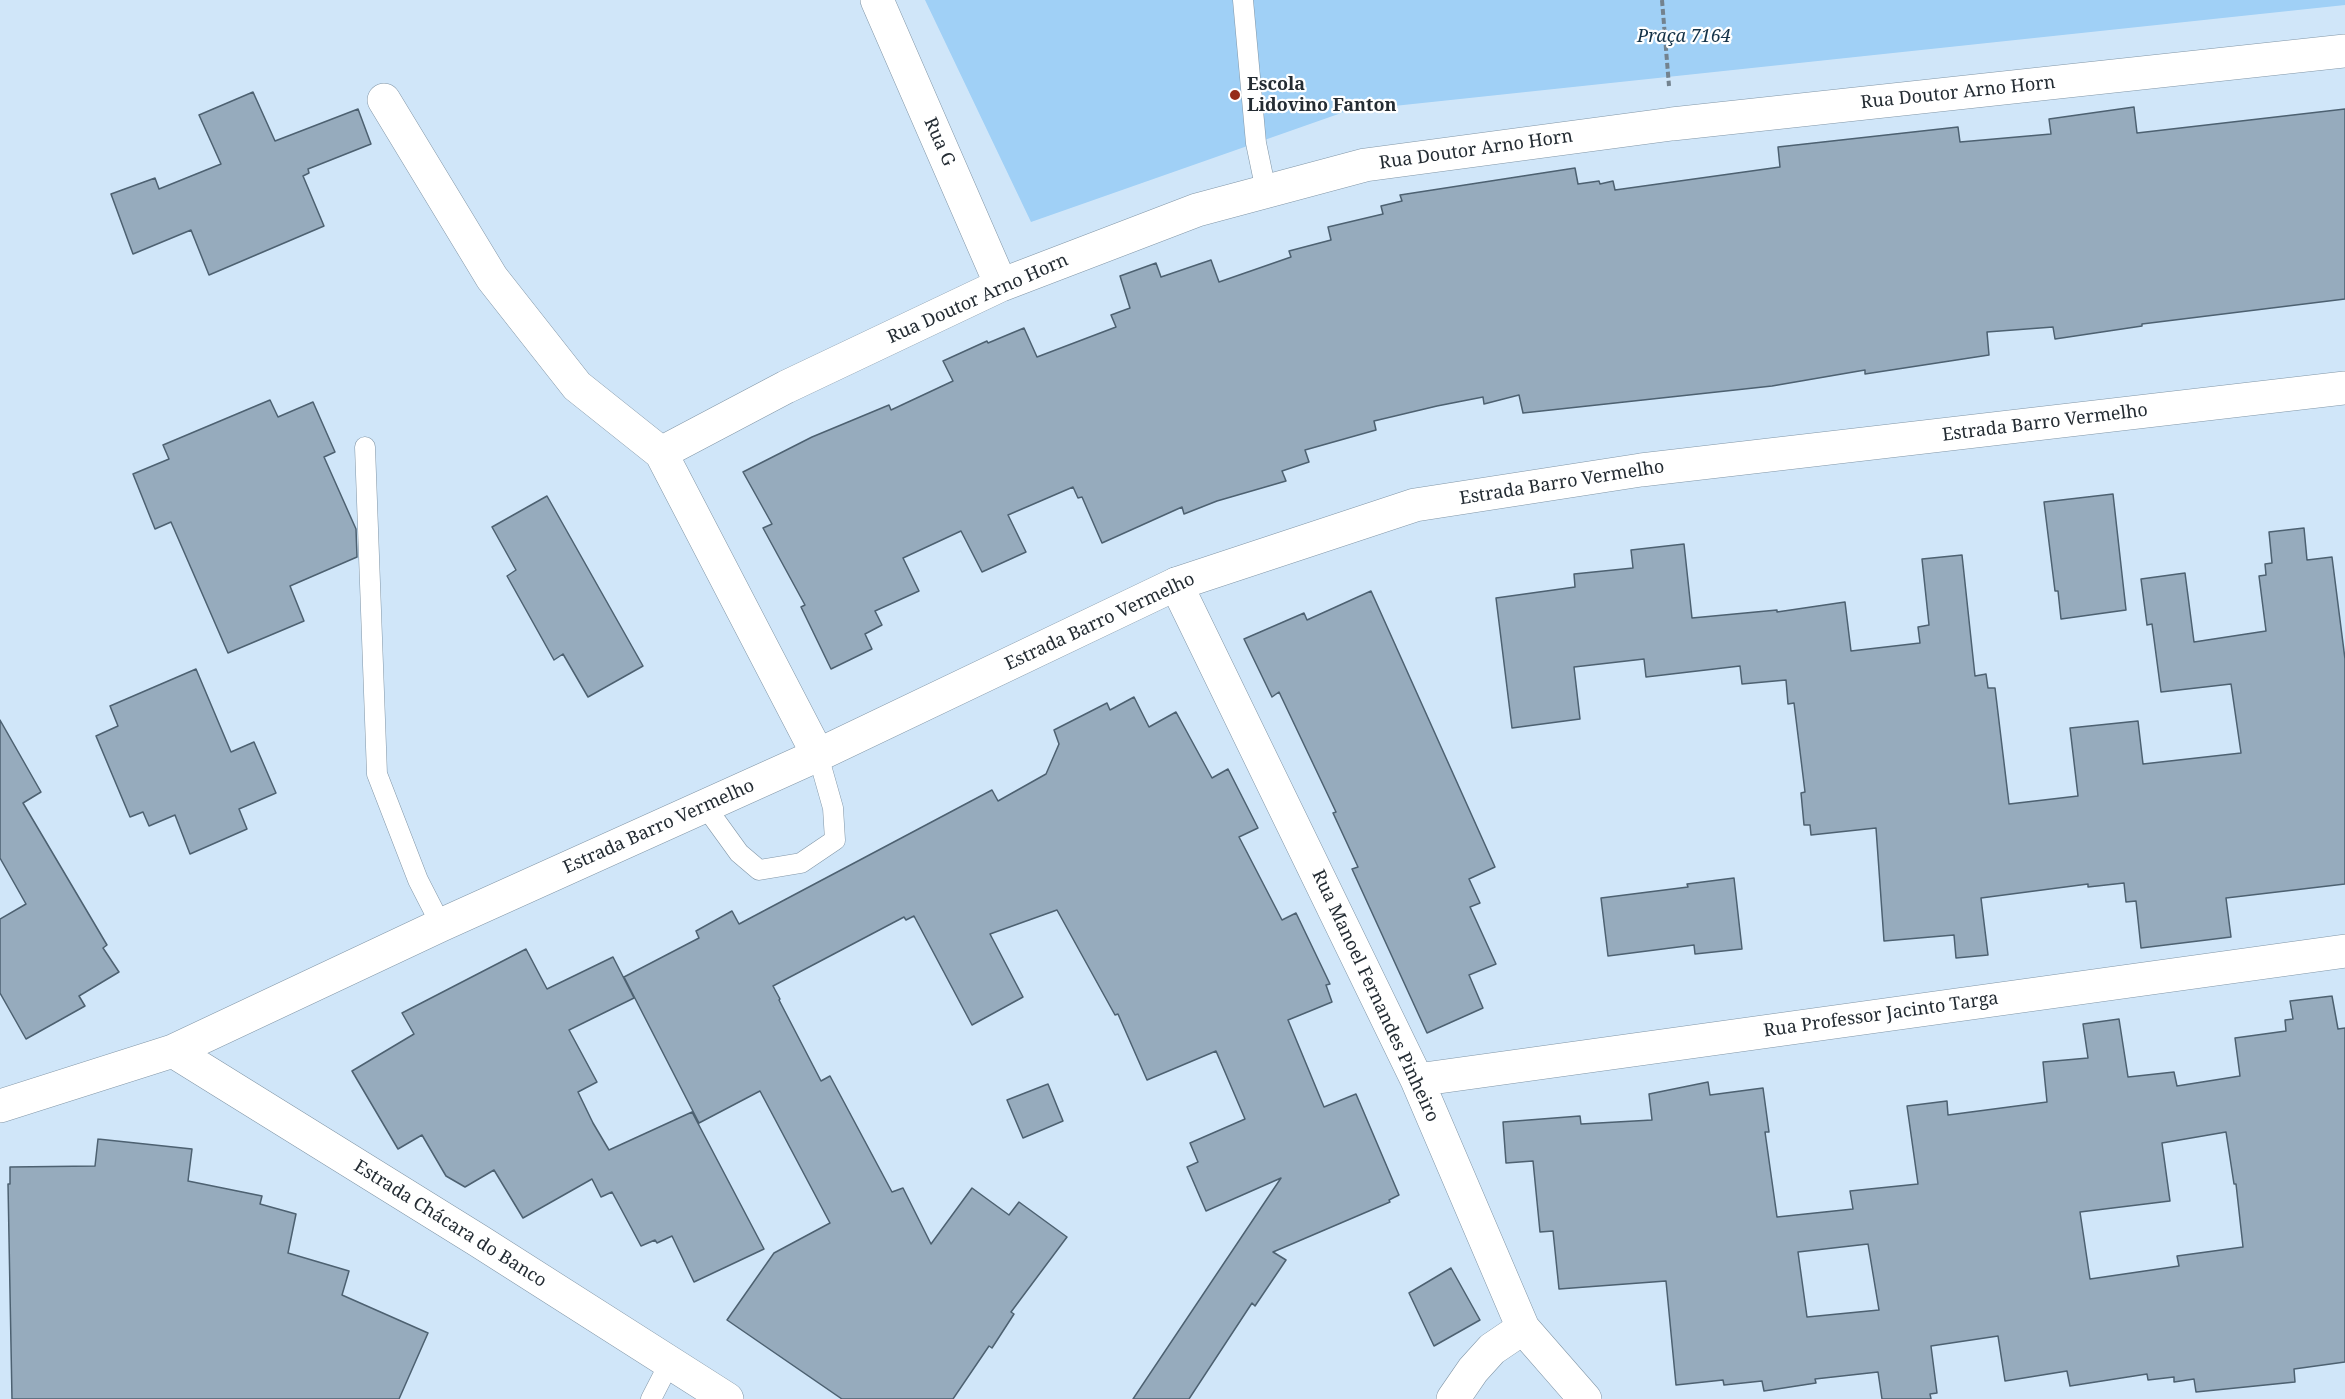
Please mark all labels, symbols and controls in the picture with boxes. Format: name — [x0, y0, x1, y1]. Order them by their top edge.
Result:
park label: Praça 7164 — [1637, 26, 1731, 48]
street label: Rua Doutor Arno Horn — [1860, 72, 2056, 114]
place label: Escola Lidovino Fanton — [1247, 74, 1396, 116]
marker: Escola Lidovino Fanton — [1228, 88, 1242, 102]
street label: Rua G — [919, 114, 959, 170]
street label: Rua Doutor Arno Horn — [1378, 126, 1574, 174]
street label: Rua Doutor Arno Horn — [884, 249, 1072, 349]
street label: Estrada Barro Vermelho — [1941, 400, 2149, 446]
street label: Estrada Barro Vermelho — [1458, 456, 1666, 510]
street label: Estrada Barro Vermelho — [1002, 568, 1198, 676]
street label: Estrada Barro Vermelho — [560, 775, 758, 879]
street label: Rua Manoel Fernandes Pinheiro — [1307, 866, 1443, 1126]
street label: Rua Professor Jacinto Targa — [1762, 988, 2000, 1042]
street label: Estrada Chácara do Banco — [350, 1156, 550, 1292]

